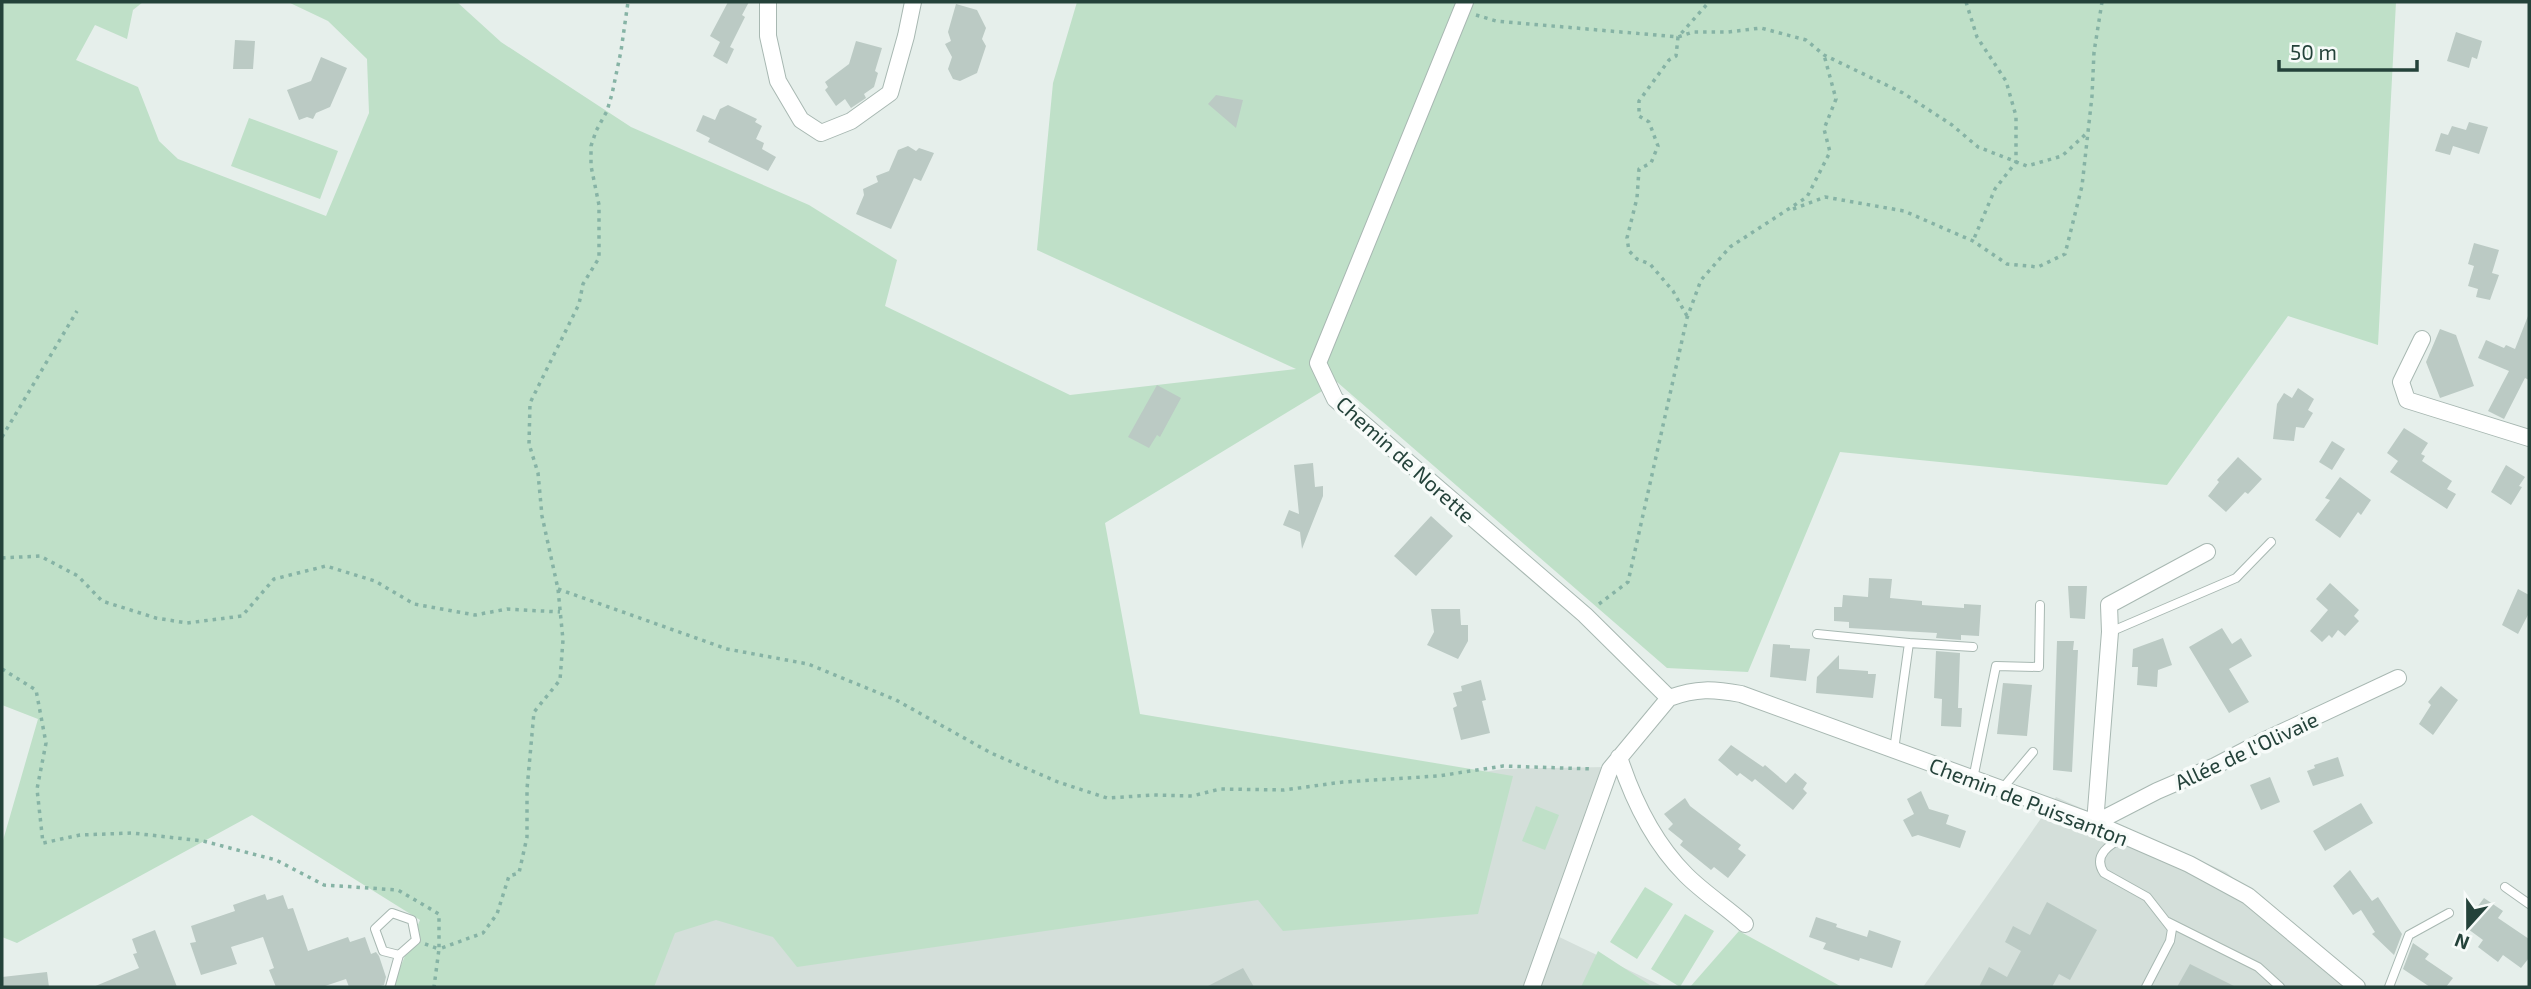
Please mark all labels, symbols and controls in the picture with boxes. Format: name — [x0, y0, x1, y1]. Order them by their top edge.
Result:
scale bar — [2279, 28, 2417, 72]
text: 50 m — [2290, 39, 2337, 64]
street label: Chemin de Norette — [1332, 390, 1480, 528]
street label: Allée de l'Olivaie — [2170, 706, 2322, 794]
street label: Chemin de Puissanton — [1926, 752, 2132, 850]
north arrow — [2433, 891, 2503, 961]
text: N — [2451, 929, 2472, 956]

